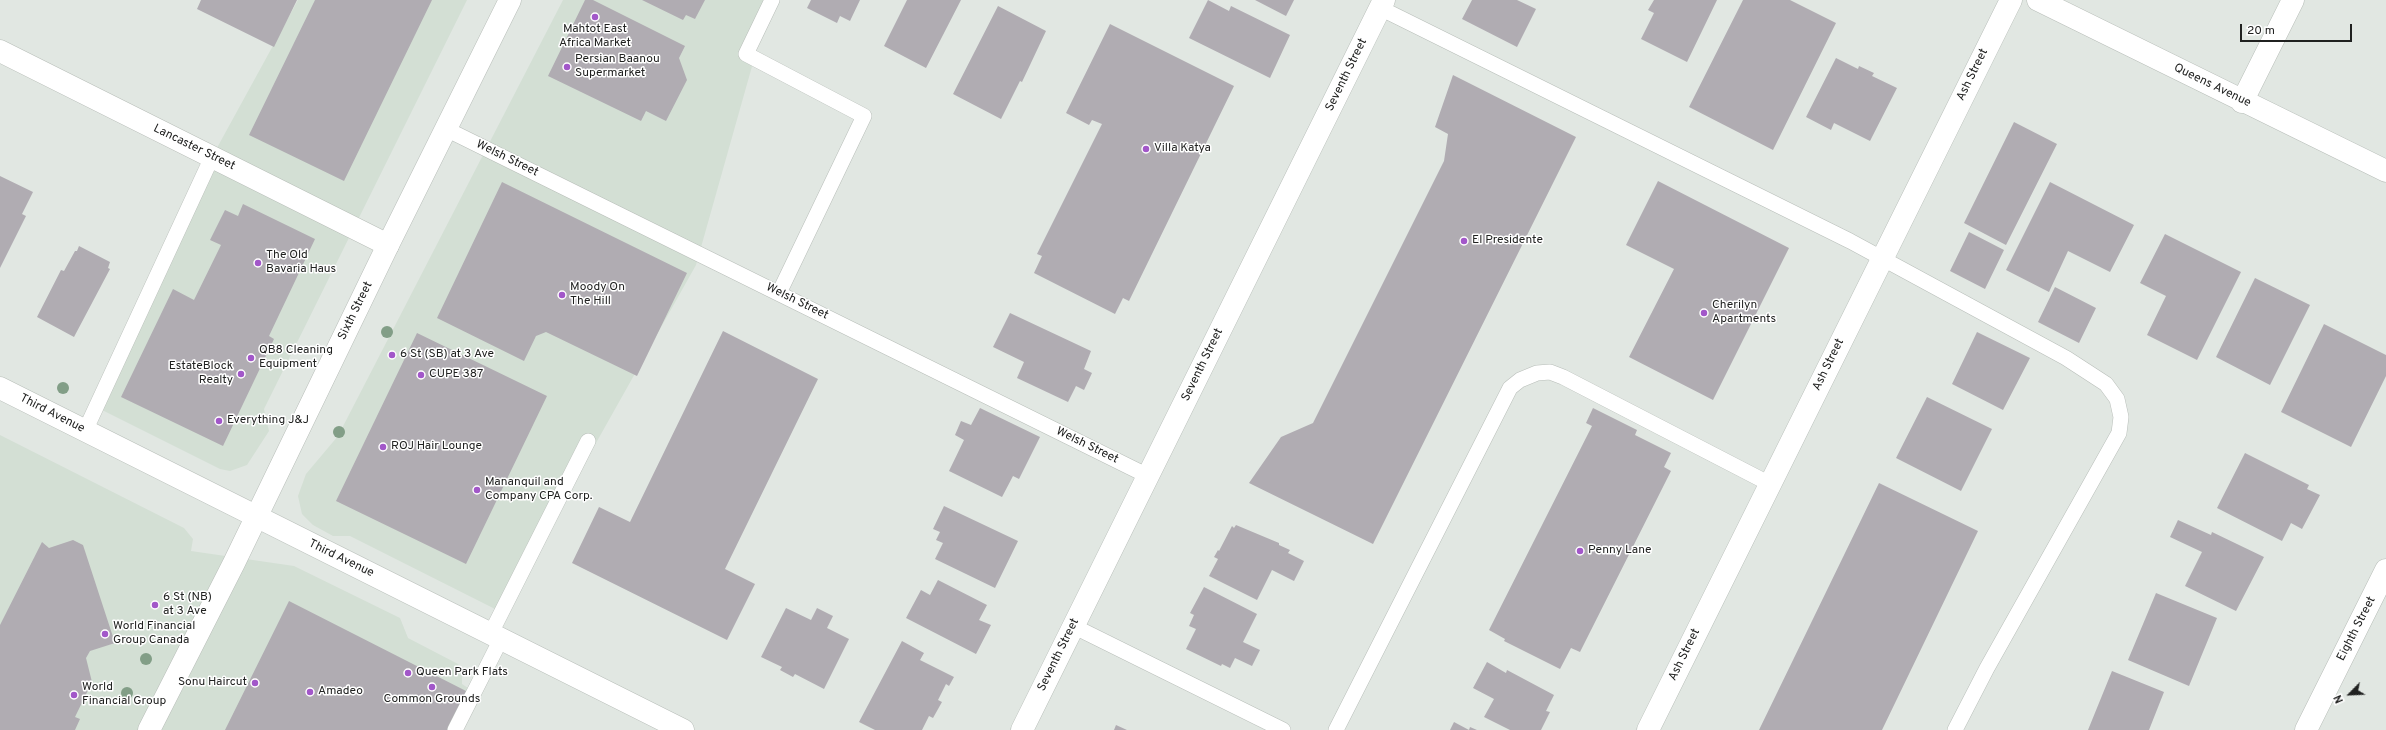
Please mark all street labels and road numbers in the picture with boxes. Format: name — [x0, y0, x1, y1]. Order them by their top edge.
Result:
street label: Seventh Street — [1323, 36, 1371, 114]
street label: Ash Street — [1954, 47, 1992, 103]
street label: Queens Avenue — [2171, 61, 2253, 111]
street label: Lancaster Street — [151, 122, 237, 174]
street label: Welsh Street — [473, 138, 541, 180]
street label: Sixth Street — [336, 279, 376, 343]
street label: Welsh Street — [763, 281, 831, 323]
street label: Seventh Street — [1179, 326, 1227, 404]
street label: Ash Street — [1810, 337, 1848, 393]
street label: Third Avenue — [17, 392, 87, 436]
street label: Welsh Street — [1053, 425, 1121, 467]
street label: Third Avenue — [306, 537, 376, 581]
street label: Eighth Street — [2335, 594, 2379, 664]
street label: Seventh Street — [1035, 616, 1083, 694]
street label: Ash Street — [1666, 627, 1704, 683]

